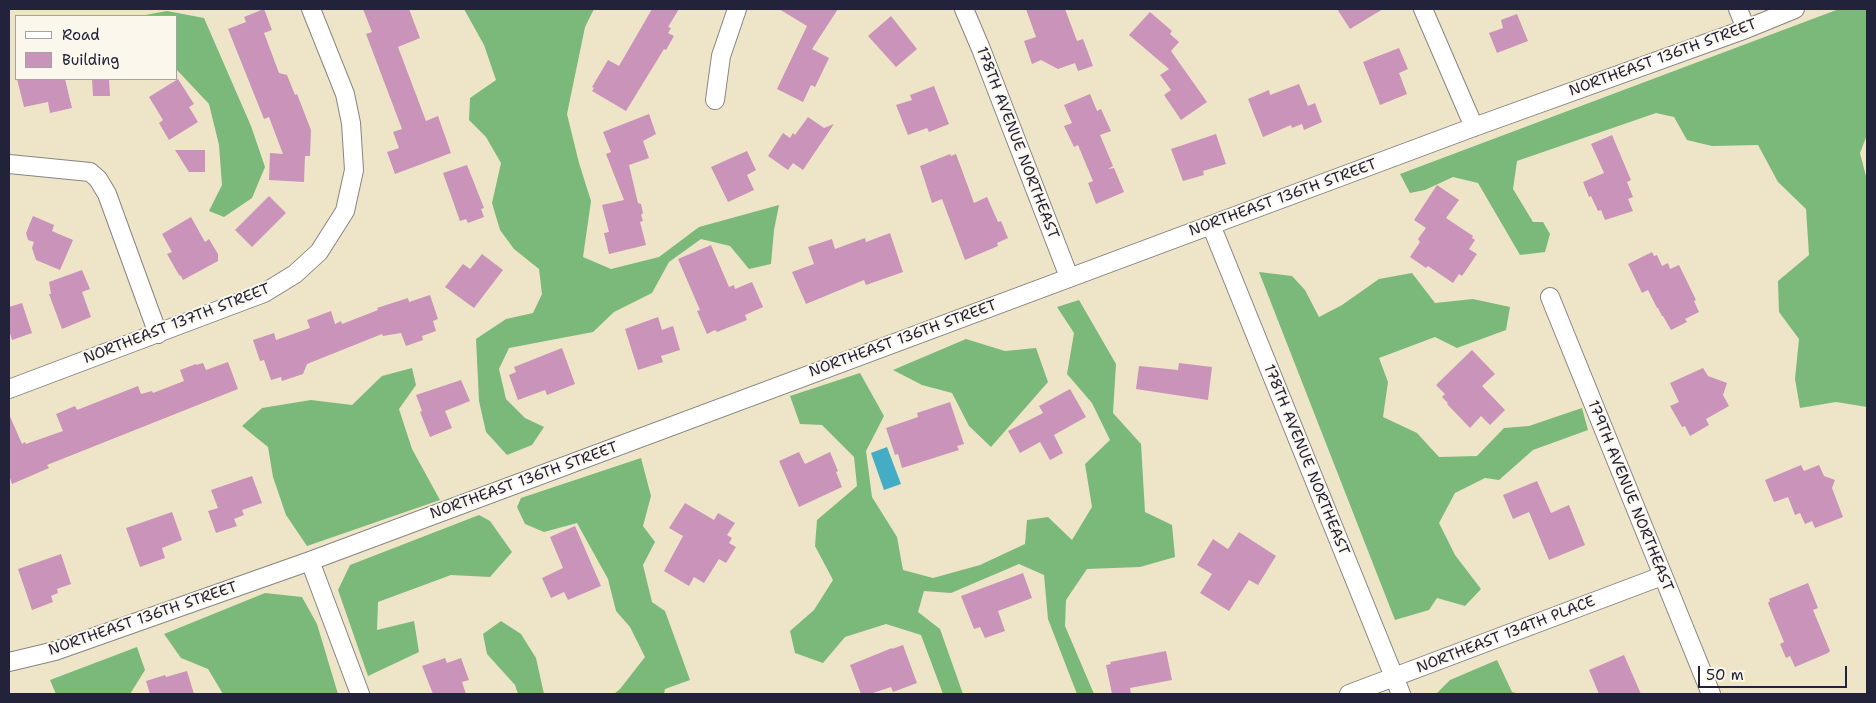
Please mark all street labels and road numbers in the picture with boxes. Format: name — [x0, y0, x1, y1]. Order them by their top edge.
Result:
street label: NORTHEAST 136TH STREET — [1567, 16, 1759, 100]
street label: 178TH AVENUE NORTHEAST — [972, 44, 1062, 242]
street label: NORTHEAST 136TH STREET — [1187, 156, 1379, 240]
street label: NORTHEAST 137TH STREET — [81, 280, 273, 368]
street label: NORTHEAST 136TH STREET — [807, 297, 999, 381]
street label: 178TH AVENUE NORTHEAST — [1259, 362, 1353, 558]
street label: 179TH AVENUE NORTHEAST — [1583, 398, 1677, 594]
street label: NORTHEAST 136TH STREET — [428, 439, 620, 523]
street label: NORTHEAST 136TH STREET — [46, 578, 240, 660]
street label: NORTHEAST 134TH PLACE — [1414, 593, 1598, 677]

